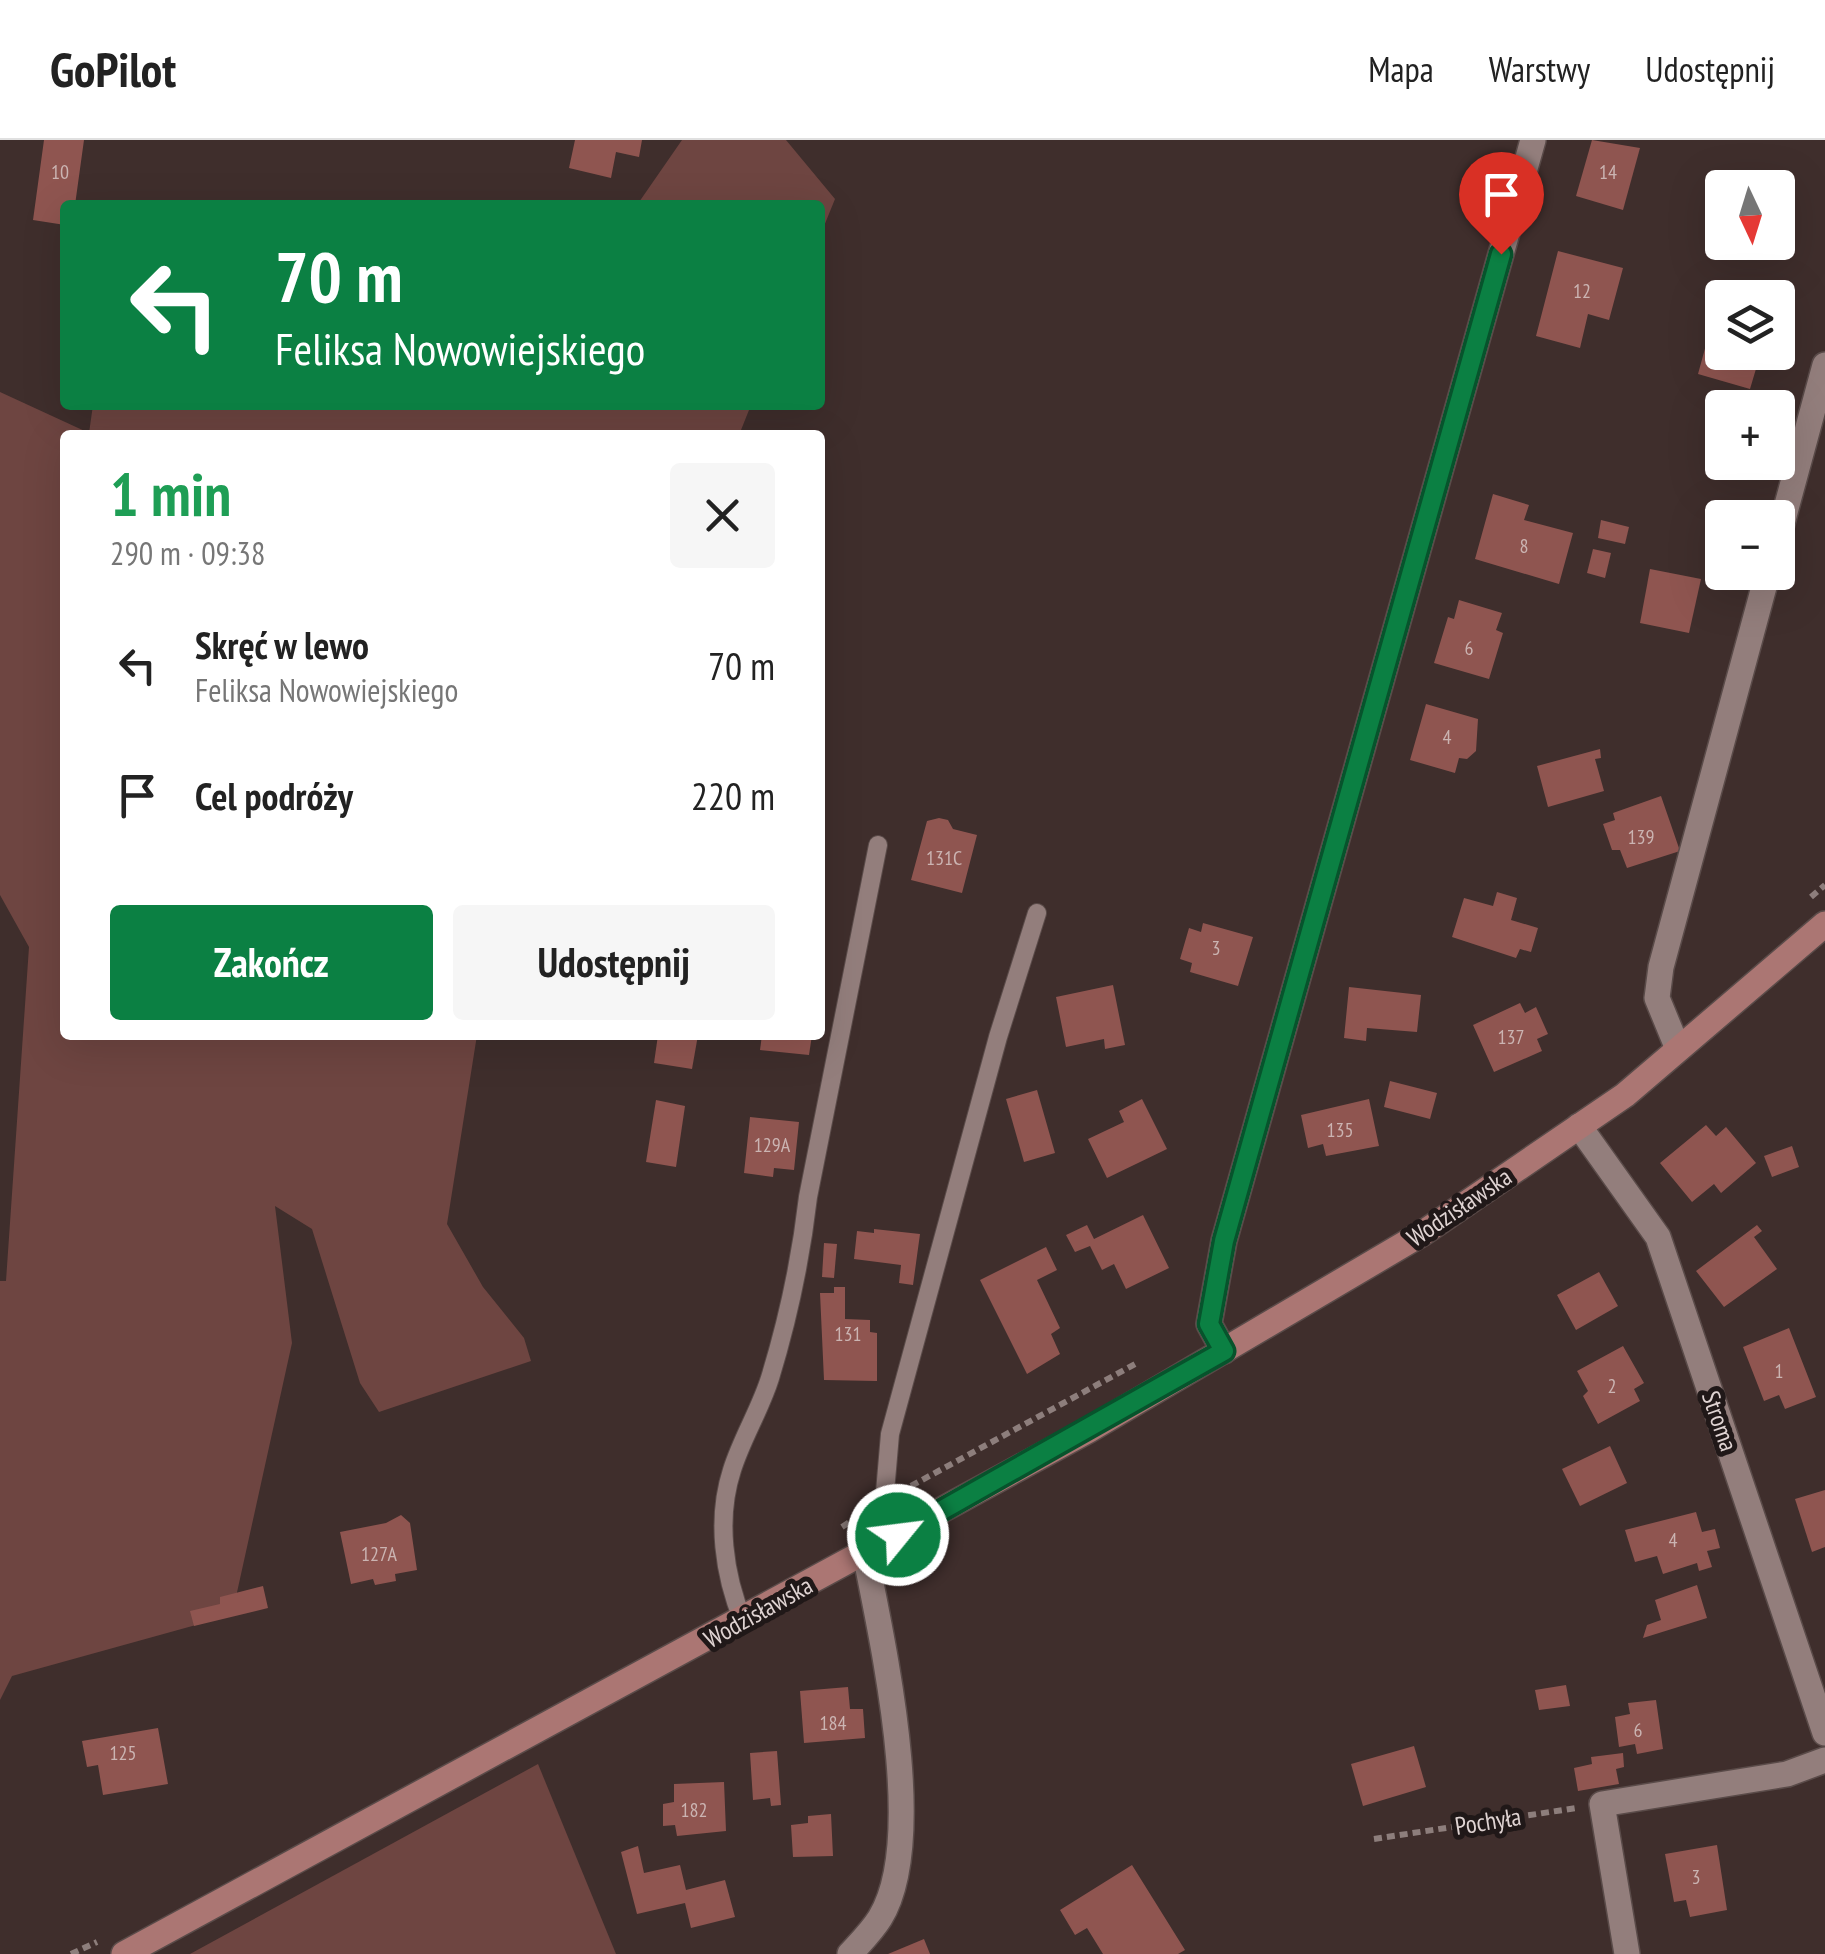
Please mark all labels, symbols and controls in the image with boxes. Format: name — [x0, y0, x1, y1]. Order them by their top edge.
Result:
text: GoPilot — [50, 38, 176, 100]
text: Mapa — [1368, 46, 1434, 92]
text: Warstwy — [1489, 46, 1590, 92]
text: Udostępnij — [1645, 46, 1775, 92]
pin — [1459, 152, 1544, 255]
house number: 10 — [51, 159, 69, 185]
house number: 14 — [1599, 159, 1617, 185]
icon: arrive — [1474, 167, 1529, 222]
north arrow — [1705, 170, 1795, 260]
map controls — [1705, 170, 1795, 590]
text: 70 m — [275, 231, 403, 321]
icon: left — [110, 240, 240, 370]
house number: 12 — [1573, 278, 1591, 304]
button: layers — [1705, 280, 1795, 370]
text: Feliksa Nowowiejskiego — [275, 319, 645, 377]
button: + — [1705, 390, 1795, 480]
text: 1 min — [110, 455, 231, 533]
button: close — [670, 463, 775, 568]
button: − — [1705, 500, 1795, 590]
text: 290 m · 09:38 — [110, 532, 265, 574]
house number: 8 — [1520, 533, 1529, 559]
text: Skręć w lewo — [195, 620, 369, 669]
house number: 6 — [1465, 635, 1474, 661]
icon: left — [110, 638, 165, 693]
text: 70 m — [708, 641, 775, 690]
text: Feliksa Nowowiejskiego — [195, 669, 458, 711]
house number: 4 — [1443, 724, 1452, 750]
icon: arrive — [110, 768, 165, 823]
text: Cel podróży — [195, 771, 353, 820]
text: 220 m — [691, 771, 775, 820]
house number: 139 — [1628, 824, 1655, 850]
house number: 131C — [926, 845, 962, 871]
button: Zakończ — [110, 905, 433, 1020]
button: Udostępnij — [453, 905, 775, 1020]
house number: 3 — [1212, 935, 1221, 961]
house number: 137 — [1498, 1024, 1525, 1050]
house number: 135 — [1327, 1117, 1354, 1143]
house number: 129A — [754, 1132, 791, 1158]
street label: Wodzisławska — [1401, 1160, 1517, 1254]
house number: 131 — [835, 1321, 862, 1347]
house number: 1 — [1775, 1358, 1784, 1384]
house number: 2 — [1608, 1373, 1617, 1399]
street label: Stroma — [1695, 1387, 1745, 1455]
position arrow — [846, 1483, 950, 1587]
house number: 4 — [1669, 1527, 1678, 1553]
house number: 127A — [361, 1541, 398, 1567]
street label: Wodzisławska — [698, 1569, 818, 1655]
house number: 184 — [820, 1710, 847, 1736]
house number: 6 — [1634, 1717, 1643, 1743]
house number: 125 — [110, 1740, 137, 1766]
house number: 182 — [681, 1797, 708, 1823]
street label: Pochyła — [1453, 1800, 1523, 1842]
house number: 3 — [1692, 1864, 1701, 1890]

